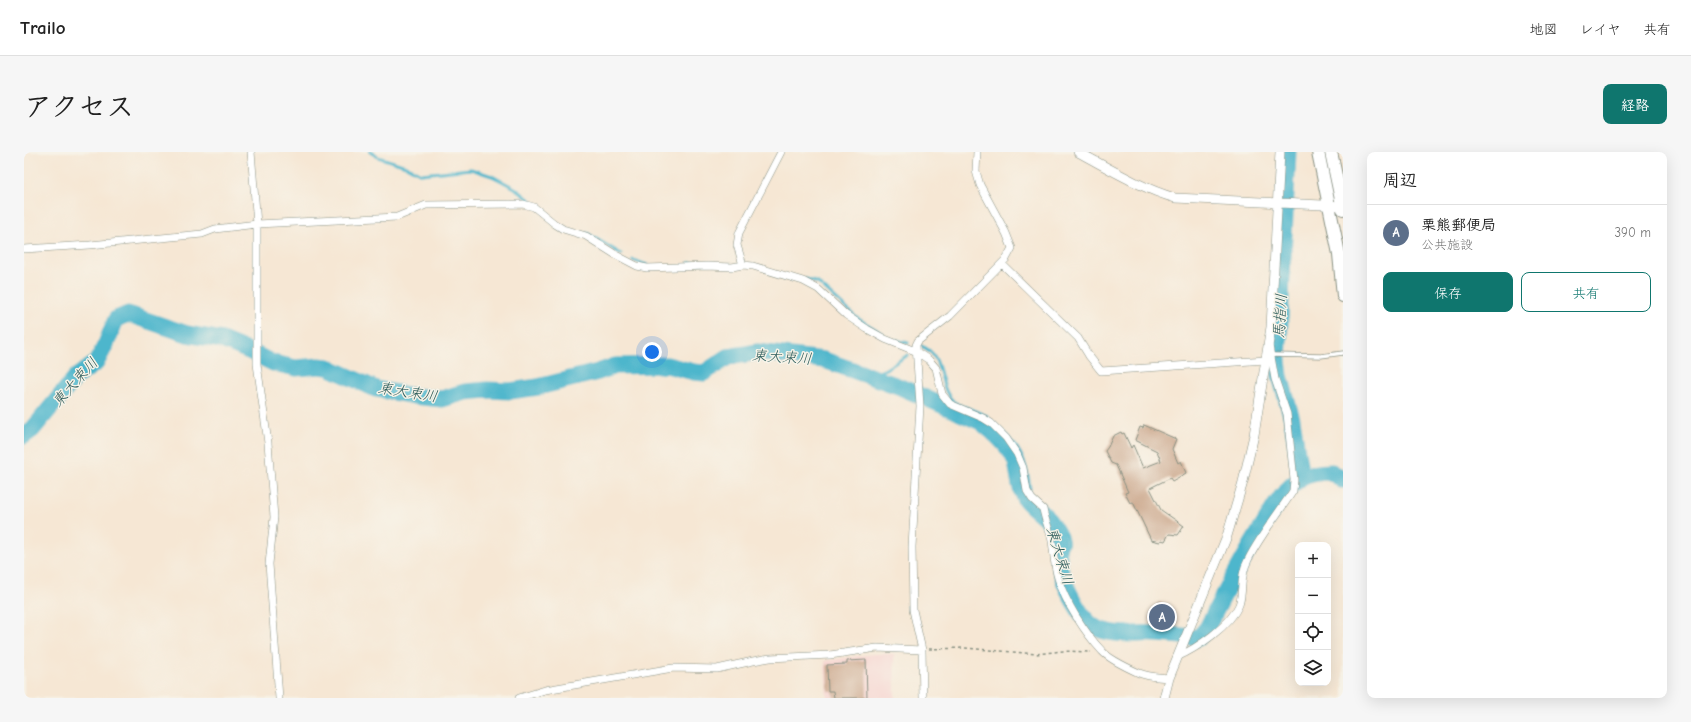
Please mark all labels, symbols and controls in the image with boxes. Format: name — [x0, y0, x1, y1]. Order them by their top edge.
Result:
text: Trailo — [20, 17, 66, 39]
text: 地図 — [1530, 21, 1558, 38]
text: レイヤ — [1580, 21, 1621, 38]
text: 共有 — [1643, 21, 1671, 38]
button: 経路 — [1603, 84, 1667, 124]
text: アクセス — [24, 91, 134, 123]
text: 周辺 — [1383, 171, 1417, 190]
text: 栗熊郵便局 — [1421, 216, 1496, 234]
text: A — [1392, 225, 1400, 240]
text: 390 m — [1615, 225, 1651, 240]
text: 公共施設 — [1421, 237, 1473, 252]
button: 保存 — [1383, 272, 1513, 312]
button: 共有 — [1521, 272, 1651, 312]
water label: 馬指川 — [1270, 293, 1290, 339]
your location — [642, 342, 662, 362]
water label: 東大束川 — [751, 346, 813, 368]
water label: 東大束川 — [48, 354, 102, 410]
water label: 東大束川 — [377, 378, 439, 406]
water label: 東大束川 — [1043, 525, 1077, 587]
map controls — [1295, 542, 1331, 686]
button: + — [1295, 542, 1331, 578]
button: − — [1295, 578, 1331, 614]
pin: A — [1149, 602, 1175, 632]
button: locate — [1295, 614, 1331, 650]
button: layers — [1295, 650, 1331, 686]

